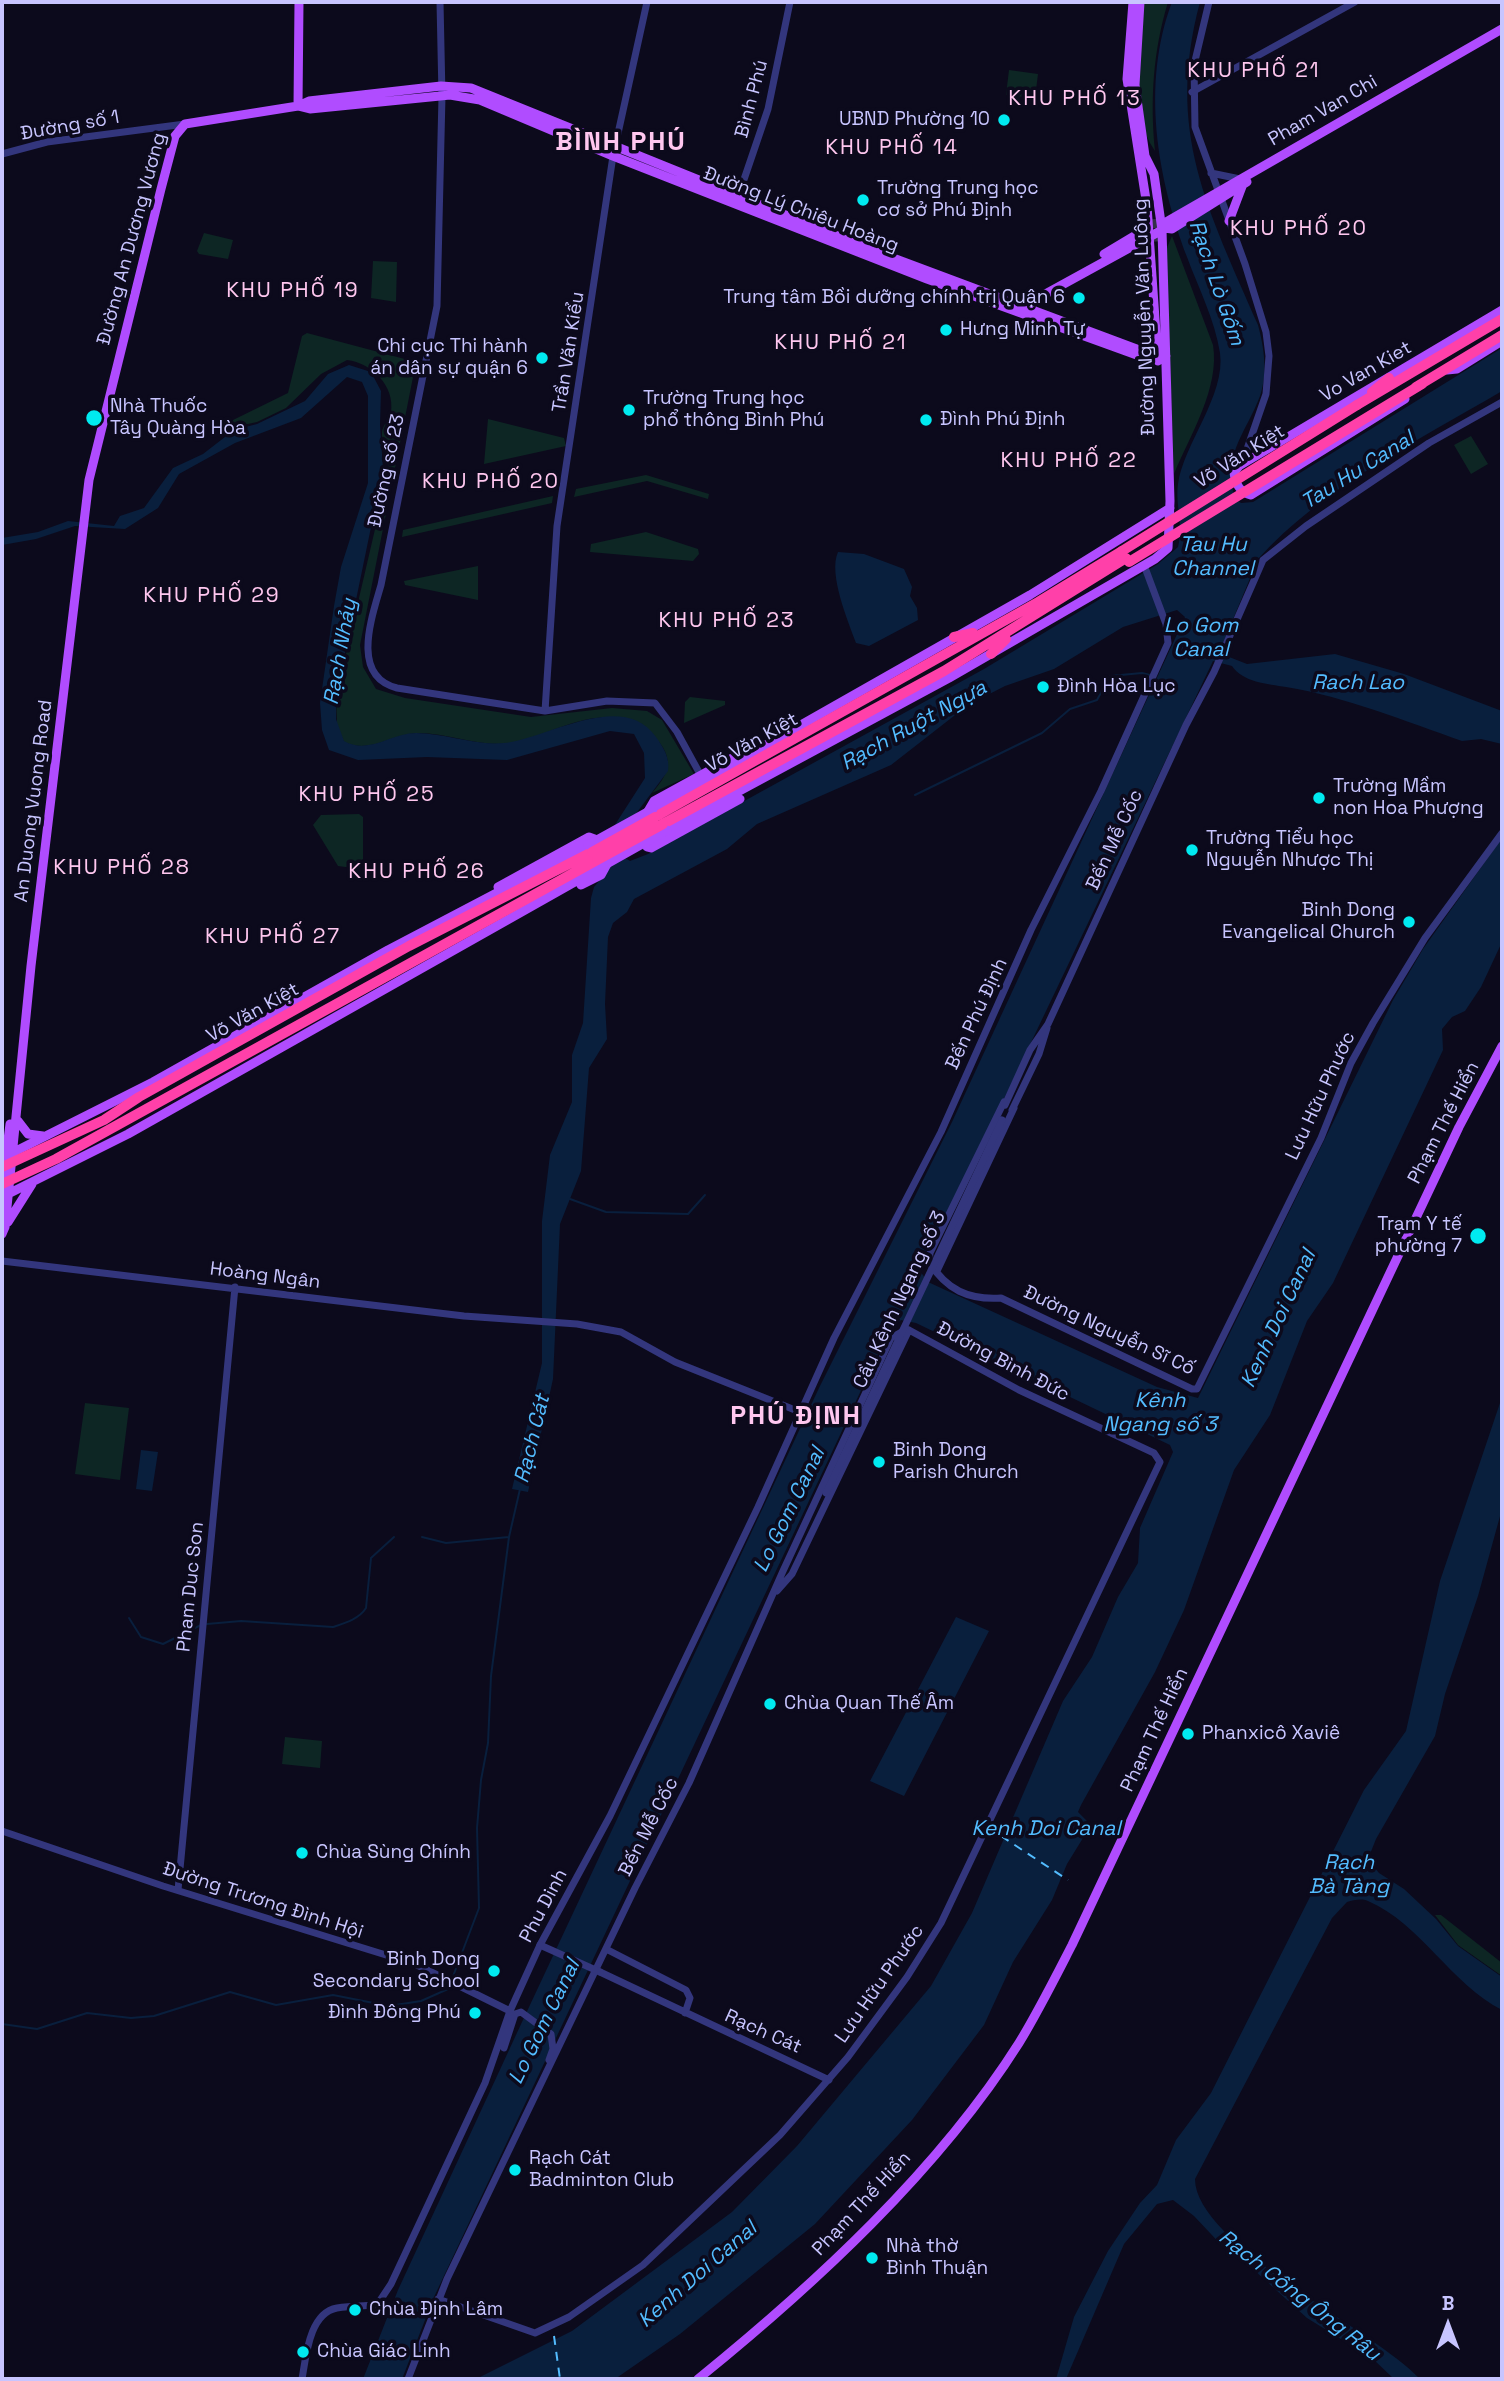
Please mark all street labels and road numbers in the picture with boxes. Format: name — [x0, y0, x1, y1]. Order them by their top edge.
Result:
street label: Bình Phú — [731, 57, 773, 141]
street label: Pham Van Chi — [1264, 71, 1382, 151]
street label: Đường số 1 — [19, 106, 121, 146]
street label: Đường An Dương Vương — [93, 130, 171, 348]
street label: Đường Lý Chiêu Hoàng — [700, 162, 902, 258]
street label: Đường Nguyễn Văn Luông — [1129, 198, 1161, 436]
street label: Trần Văn Kiểu — [548, 290, 590, 414]
street label: Vo Van Kiet — [1316, 337, 1416, 407]
street label: Đường số 23 — [364, 412, 410, 530]
street label: Võ Văn Kiệt — [1191, 420, 1289, 494]
street label: An Duong Vuong Road — [10, 699, 58, 903]
street label: Võ Văn Kiệt — [702, 708, 802, 778]
street label: Bến Mễ Cốc — [1082, 786, 1148, 894]
street label: Bến Phú Định — [941, 955, 1013, 1073]
street label: Võ Văn Kiệt — [203, 978, 303, 1048]
street label: Lưu Hữu Phước — [1281, 1028, 1361, 1164]
street label: Phạm Thế Hiển — [1403, 1058, 1485, 1188]
street label: Cầu Kênh Ngang số 3 — [849, 1208, 951, 1392]
street label: Hoàng Ngân — [208, 1258, 322, 1294]
street label: Đường Nguyễn Sĩ Cố — [1020, 1281, 1198, 1381]
street label: Đường Bình Đức — [933, 1317, 1073, 1407]
street label: Pham Duc Son — [173, 1521, 209, 1653]
street label: Phạm Thế Hiển — [1116, 1664, 1194, 1796]
street label: Bến Mễ Cốc — [614, 1774, 684, 1880]
street label: Đường Trương Đình Hội — [160, 1858, 366, 1944]
street label: Phu Dinh — [515, 1865, 573, 1947]
street label: Lưu Hữu Phước — [831, 1921, 929, 2047]
street label: Rạch Cát — [721, 2005, 805, 2059]
street label: Phạm Thế Hiển — [808, 2147, 916, 2261]

